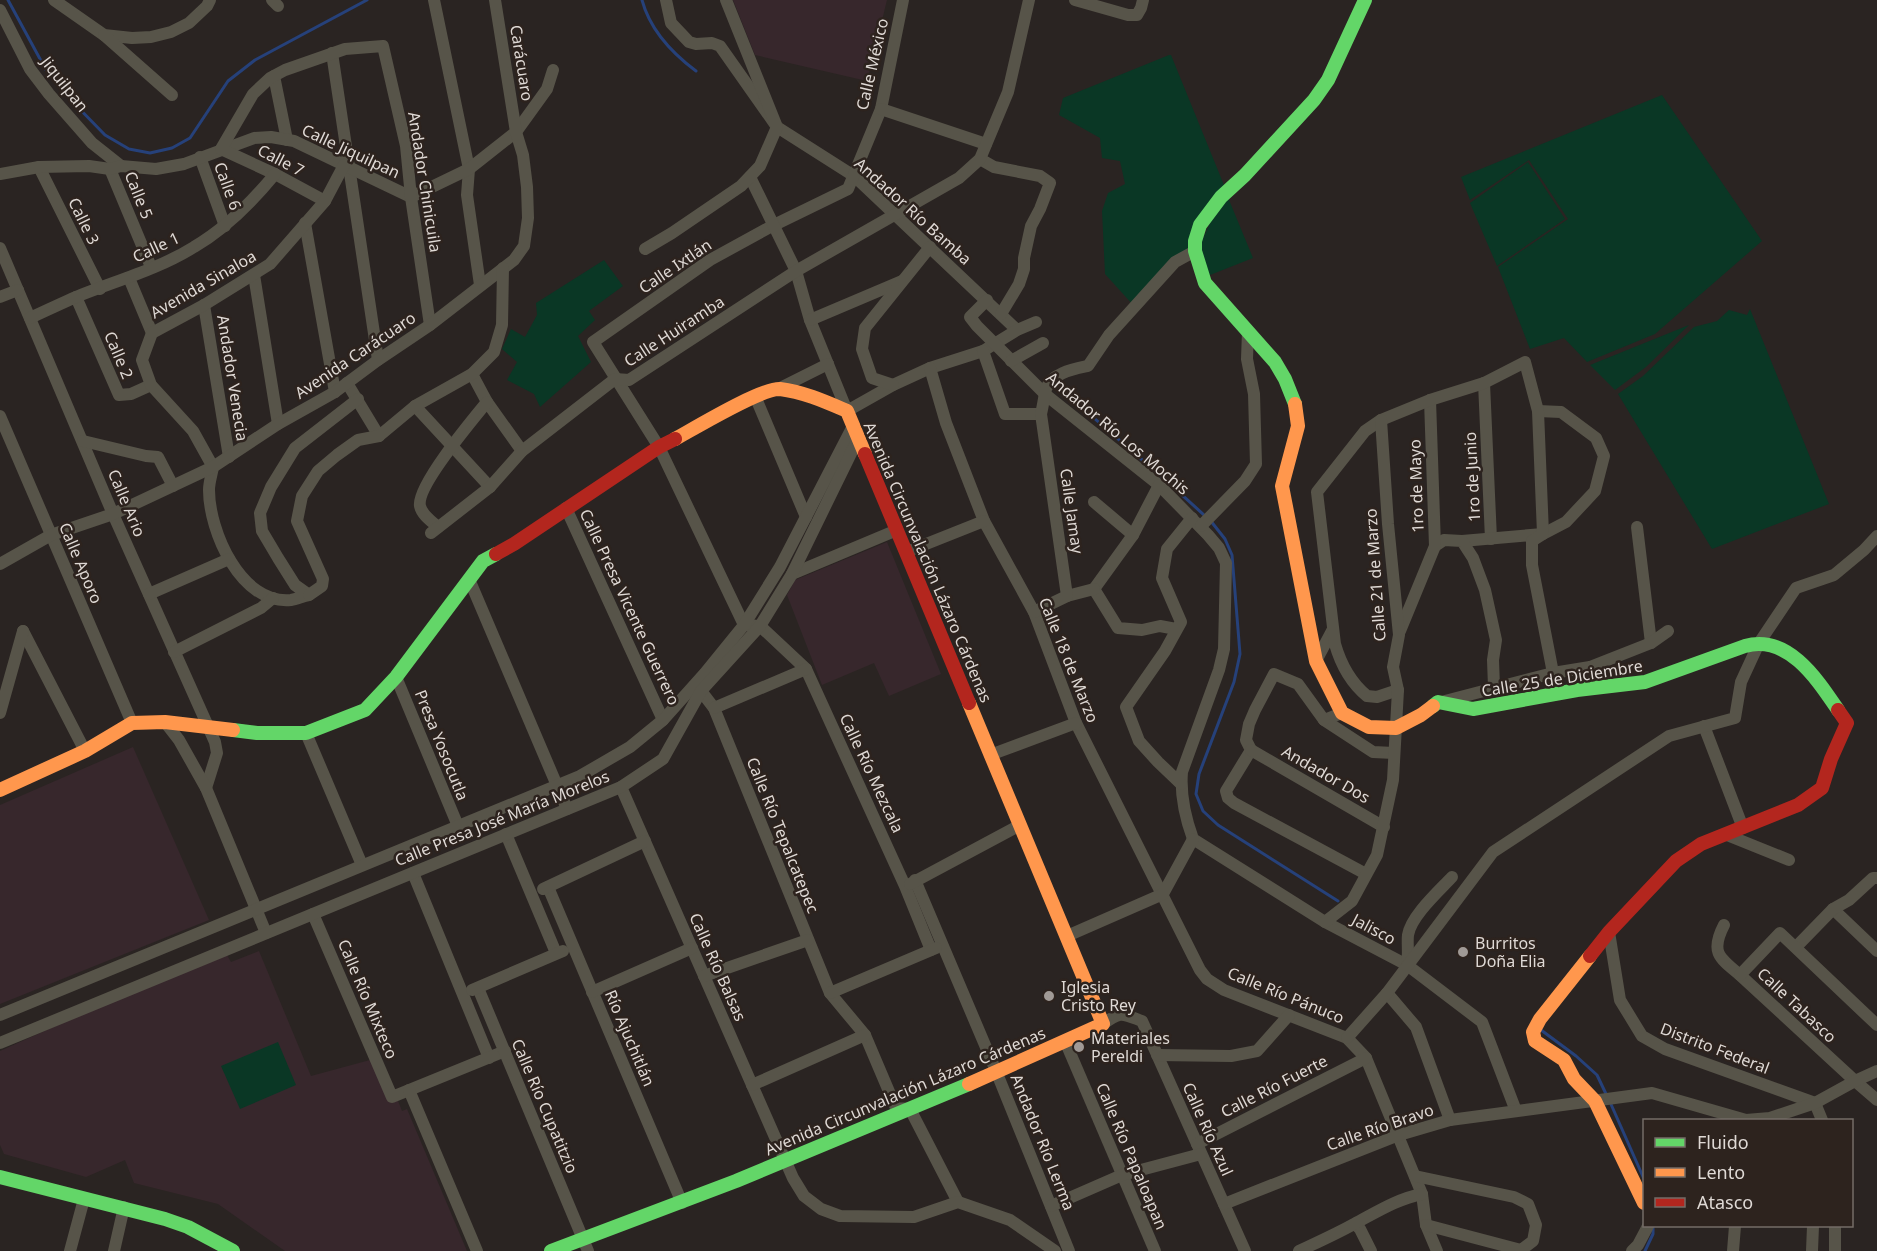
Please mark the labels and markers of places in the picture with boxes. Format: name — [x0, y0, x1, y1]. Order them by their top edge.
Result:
place label: Burritos Doña Elia — [1475, 932, 1546, 972]
marker: Burritos Doña Elia — [1456, 945, 1470, 959]
place label: Iglesia Cristo Rey — [1061, 976, 1137, 1016]
marker: Iglesia Cristo Rey — [1042, 989, 1056, 1003]
place label: Materiales Pereldi — [1091, 1027, 1170, 1067]
marker: Materiales Pereldi — [1072, 1040, 1086, 1054]

